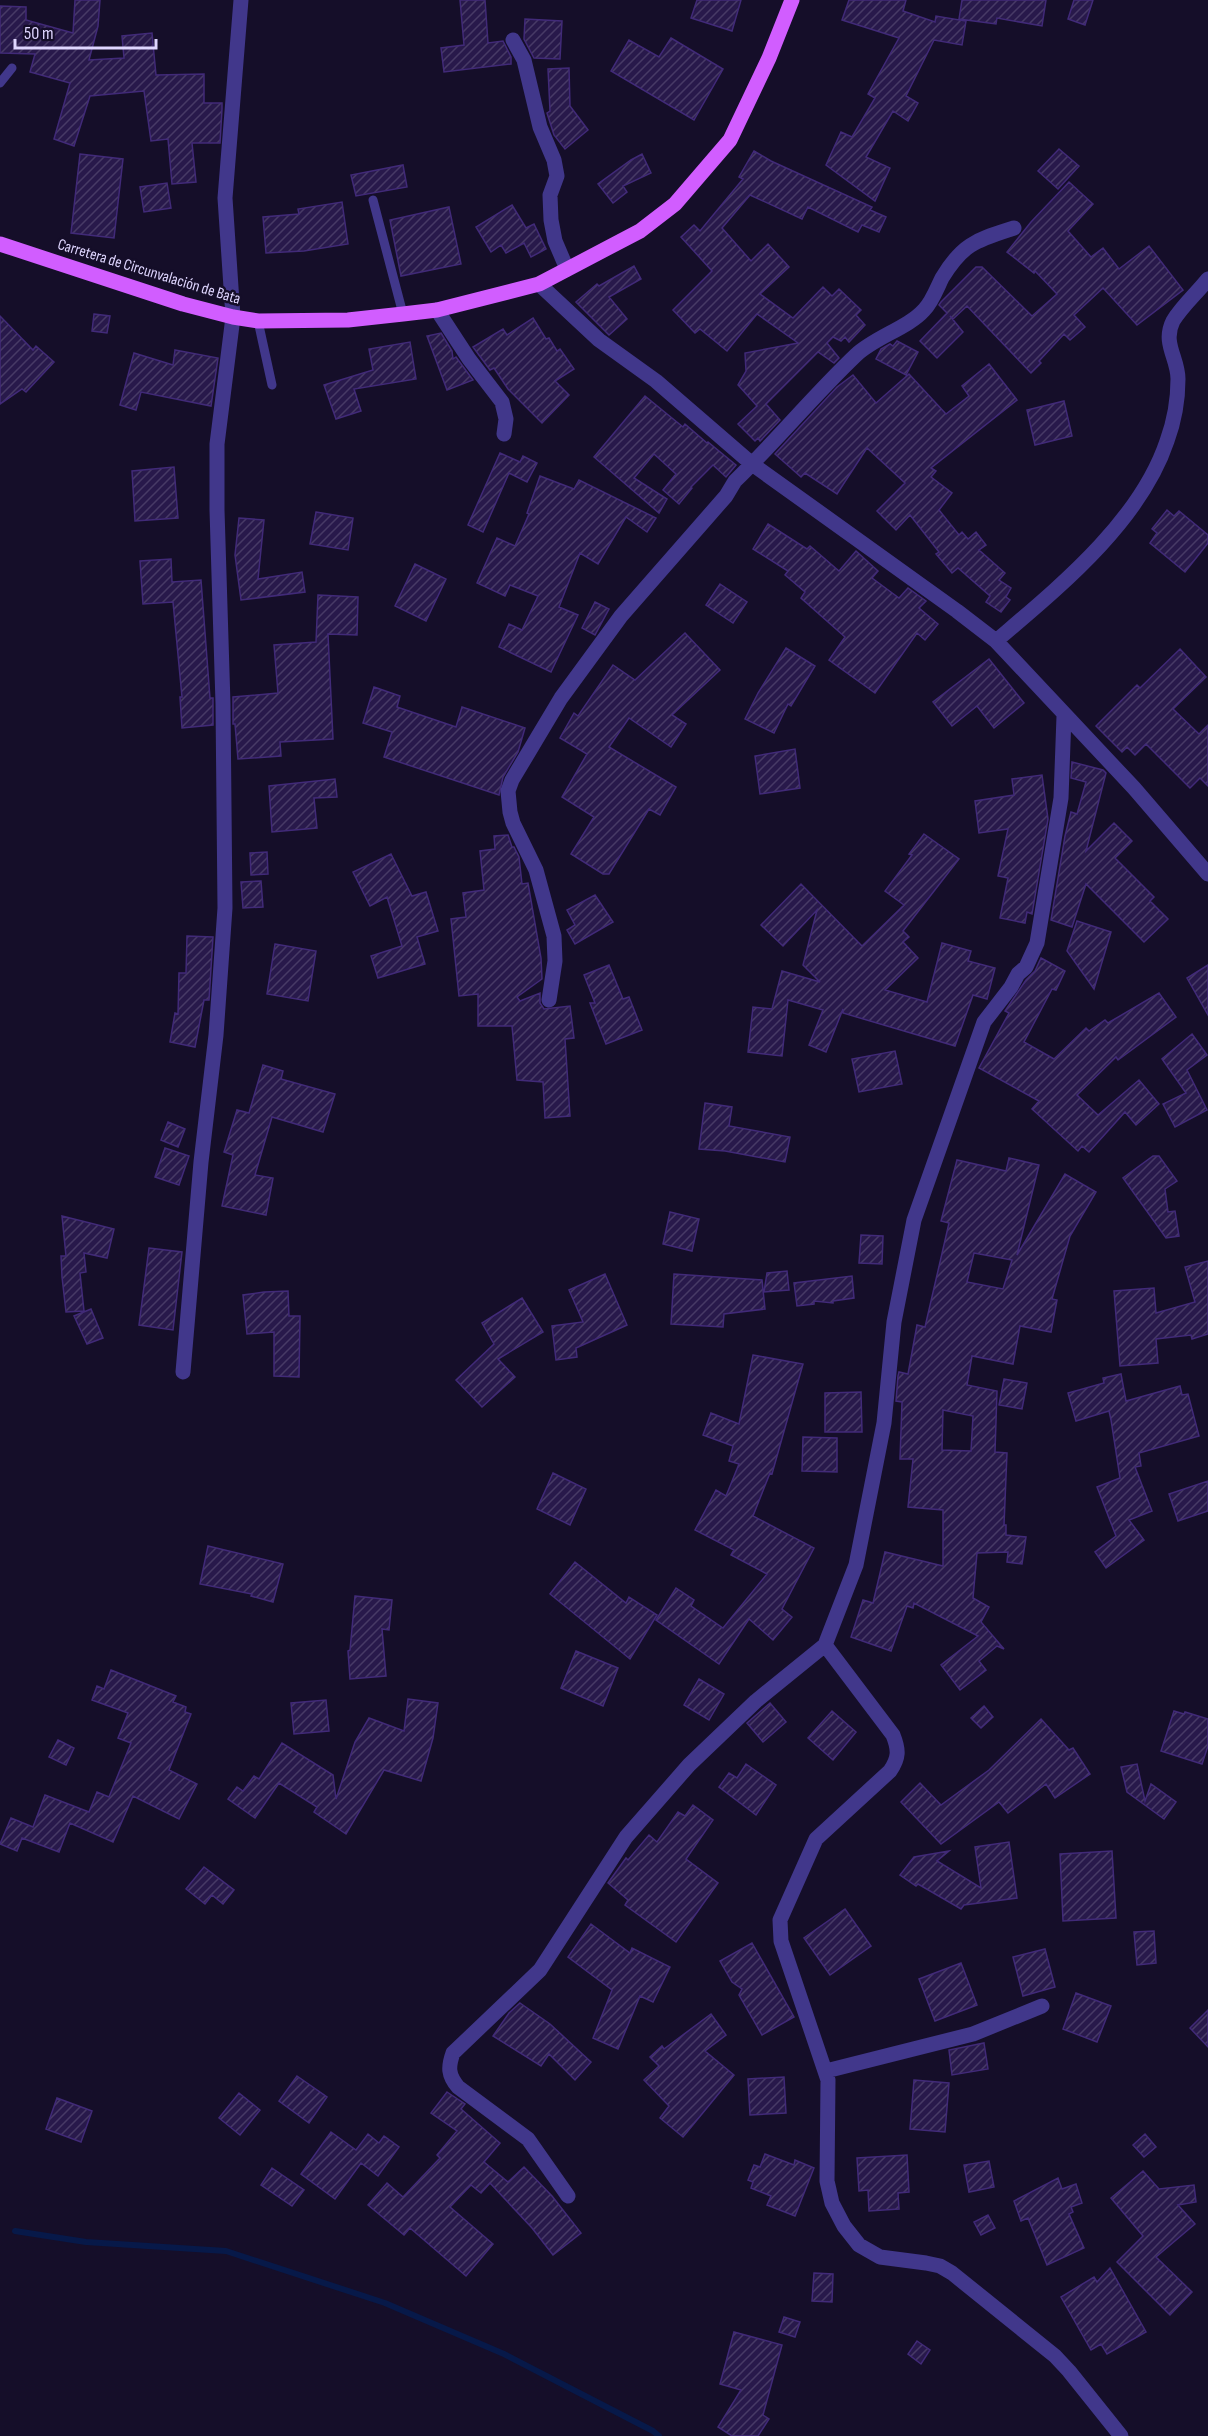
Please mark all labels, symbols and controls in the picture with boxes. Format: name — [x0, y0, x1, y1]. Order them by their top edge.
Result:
scale bar — [15, 12, 156, 50]
text: 50 m — [24, 23, 54, 44]
street label: Carretera de Circunvalación de Bata — [55, 235, 243, 309]

